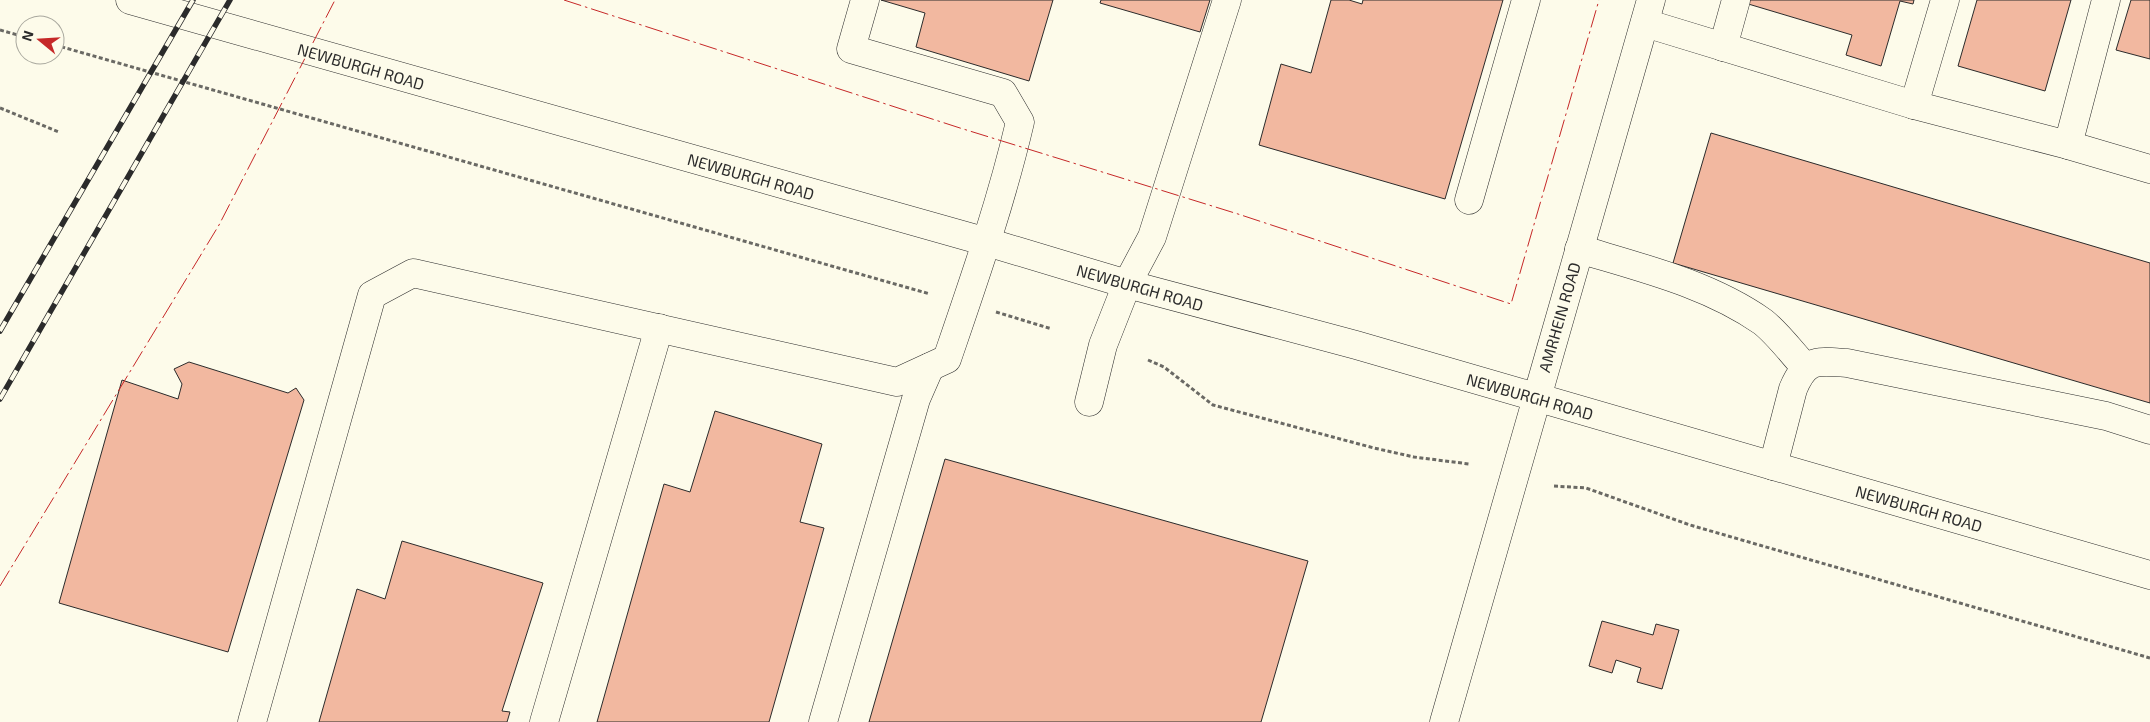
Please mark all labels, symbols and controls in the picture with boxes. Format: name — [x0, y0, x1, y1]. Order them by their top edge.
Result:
north arrow — [15, 15, 65, 65]
text: N — [18, 28, 37, 43]
street label: NEWBURGH ROAD — [295, 39, 427, 93]
street label: NEWBURGH ROAD — [685, 149, 817, 203]
street label: NEWBURGH ROAD — [1074, 260, 1206, 314]
street label: AMRHEIN ROAD — [1534, 260, 1584, 374]
street label: NEWBURGH ROAD — [1464, 369, 1596, 423]
street label: NEWBURGH ROAD — [1853, 481, 1985, 535]

